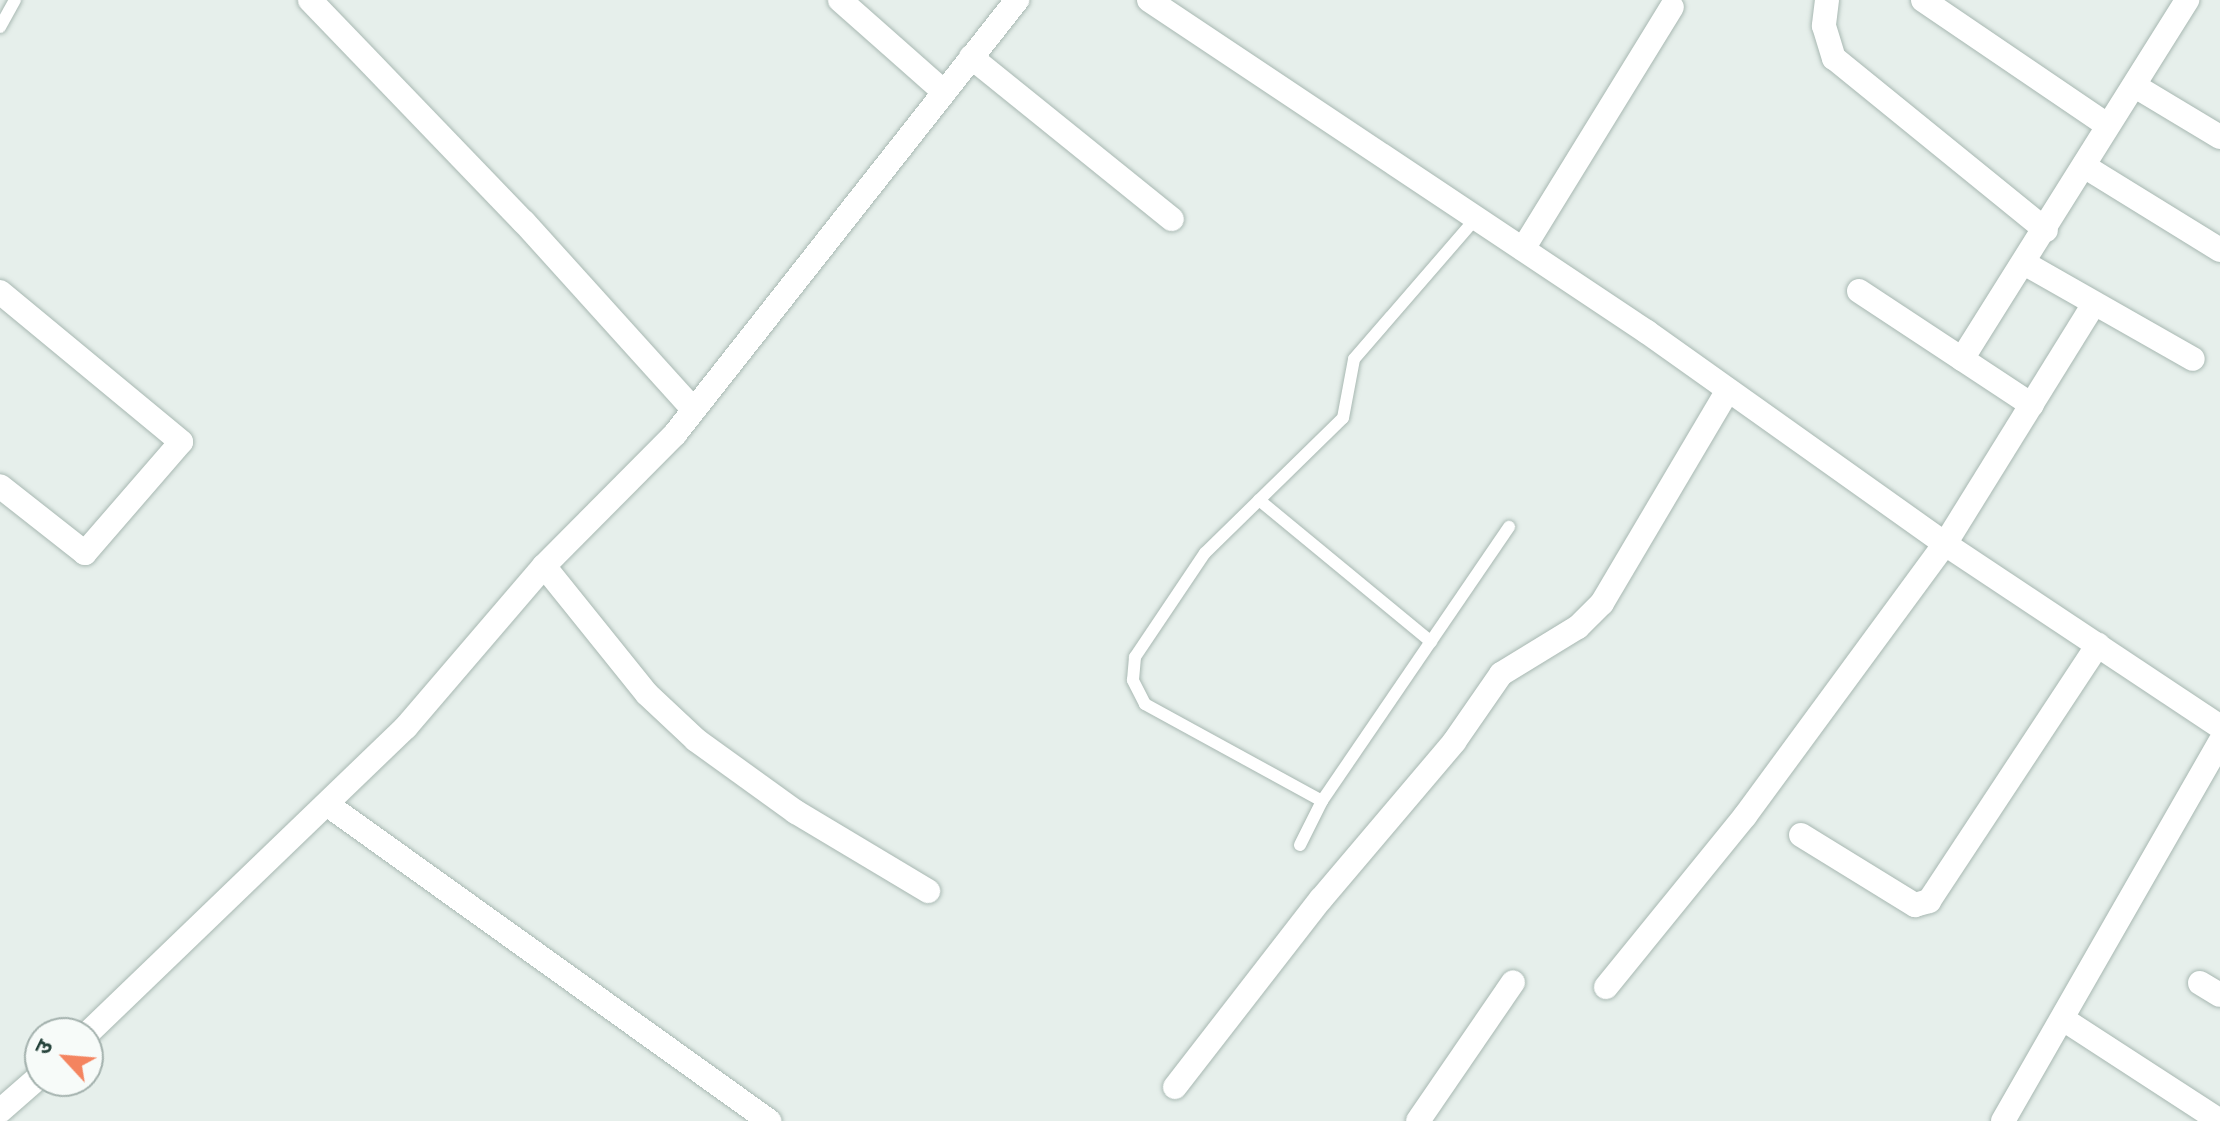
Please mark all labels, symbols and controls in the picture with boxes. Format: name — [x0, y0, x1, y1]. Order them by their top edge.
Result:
north arrow — [24, 1017, 104, 1097]
text: उ — [29, 1035, 59, 1059]

